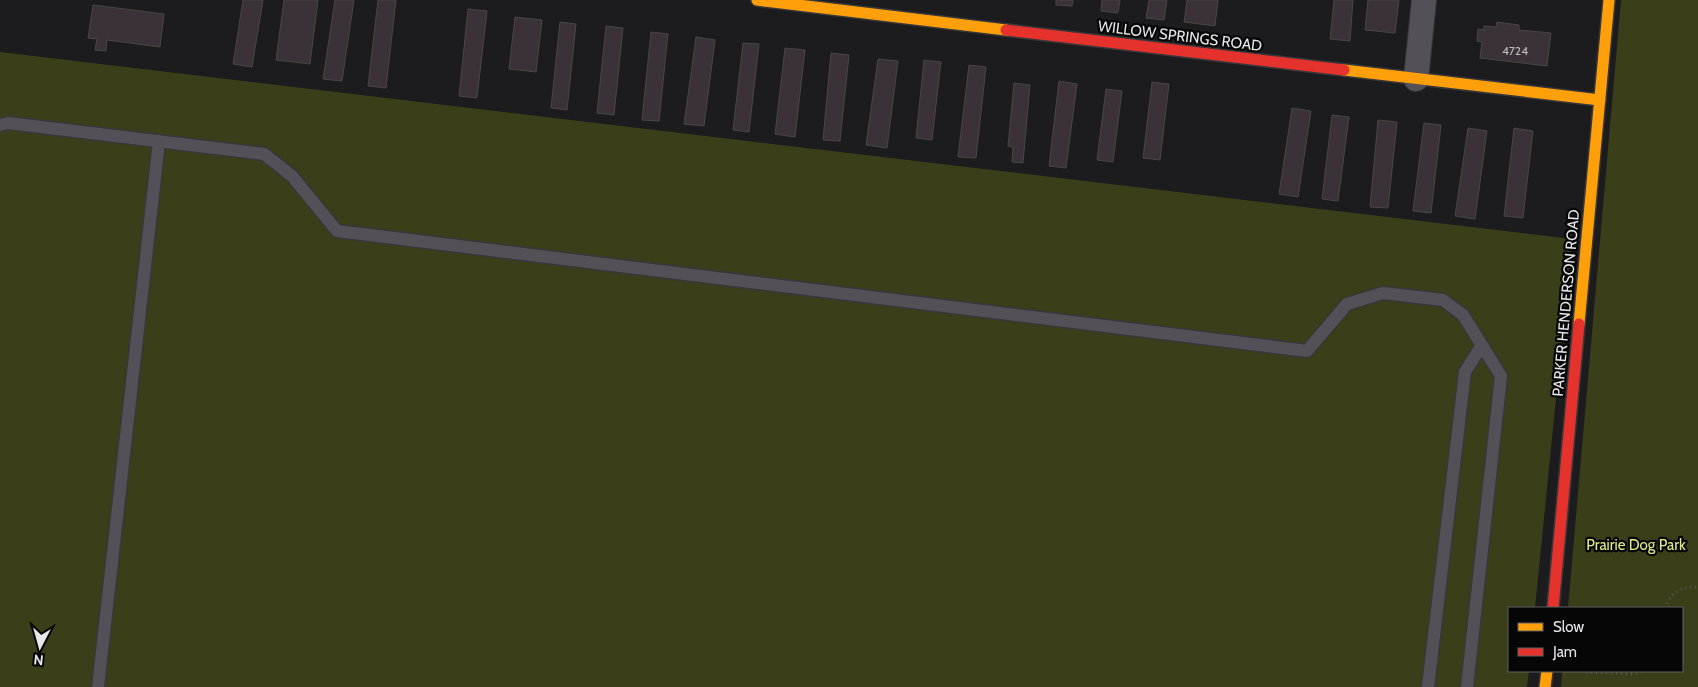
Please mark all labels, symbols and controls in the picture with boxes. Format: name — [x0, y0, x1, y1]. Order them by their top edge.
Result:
street label: WILLOW SPRINGS ROAD — [1097, 17, 1263, 55]
house number: 4724 — [1502, 43, 1528, 58]
street label: PARKER HENDERSON ROAD — [1549, 208, 1583, 397]
park label: Prairie Dog Park — [1586, 536, 1686, 554]
legend — [1508, 607, 1683, 672]
text: Slow — [1553, 618, 1584, 636]
north arrow — [15, 622, 65, 672]
text: Jam — [1552, 643, 1577, 661]
text: N — [33, 650, 45, 669]

